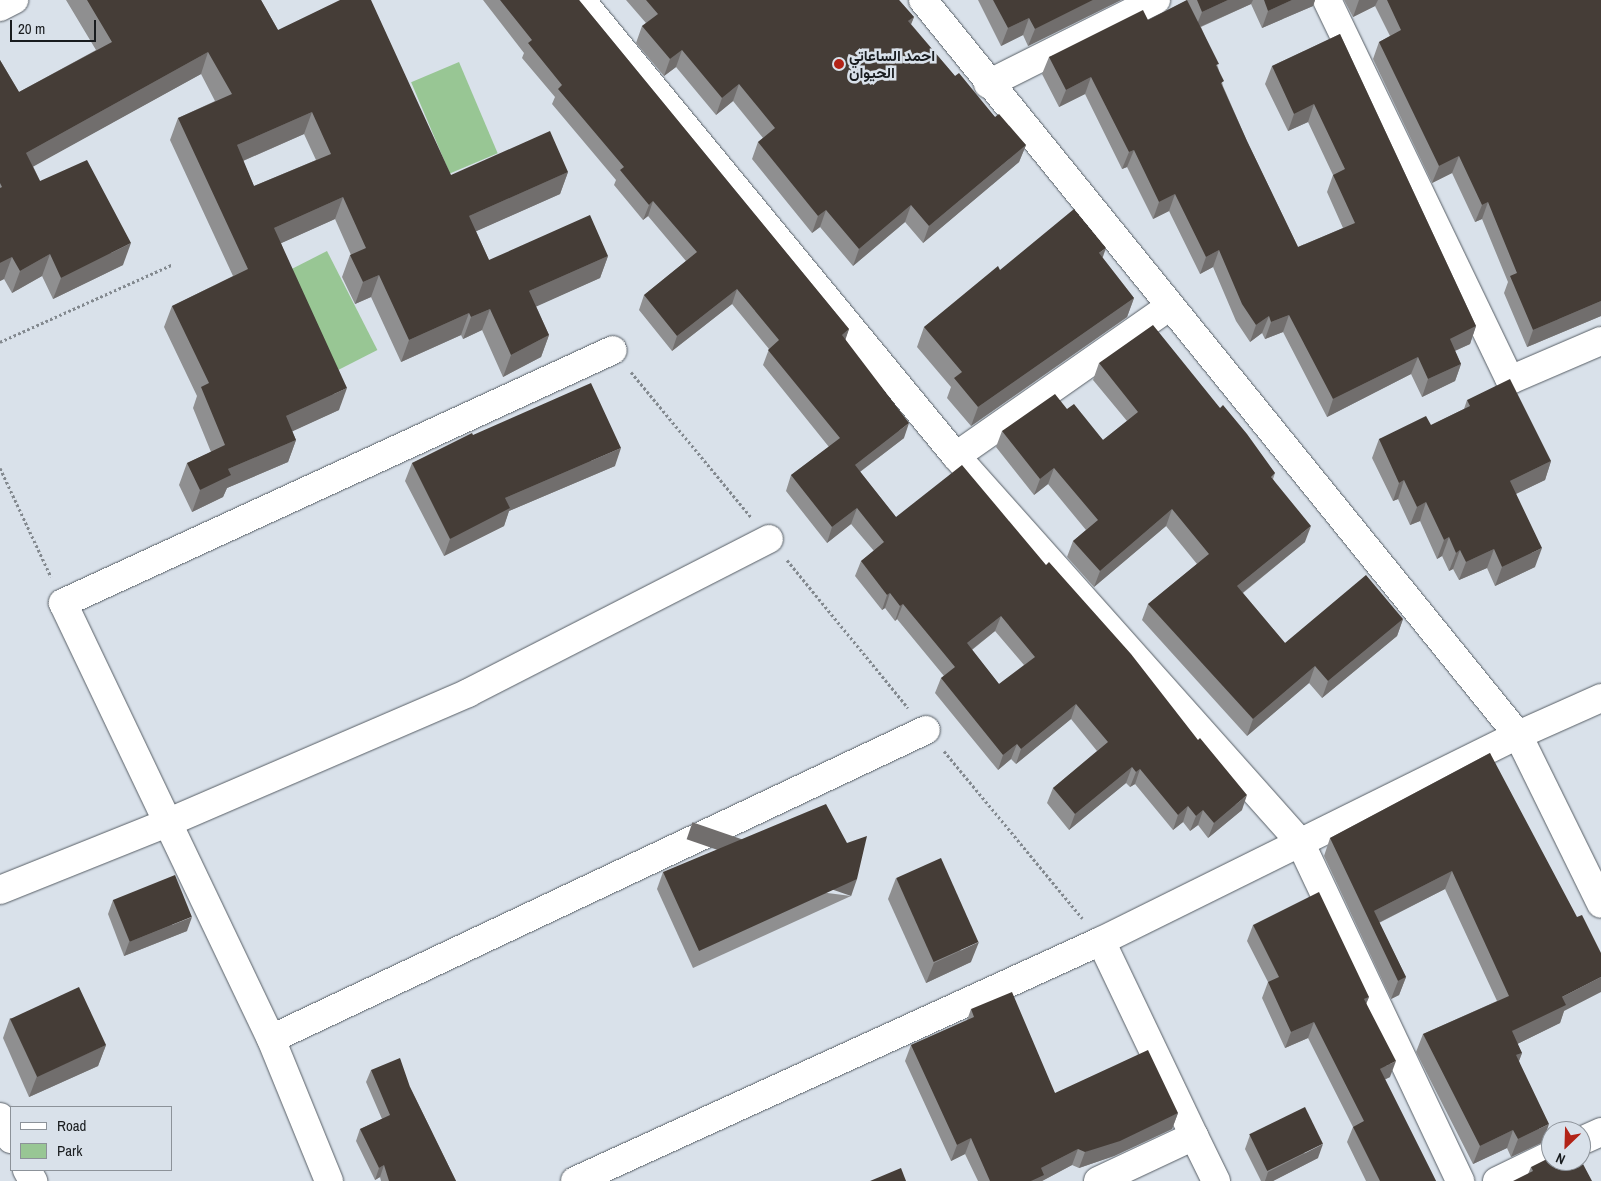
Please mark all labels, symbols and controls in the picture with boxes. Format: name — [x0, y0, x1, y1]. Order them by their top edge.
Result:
scale bar — [12, 10, 99, 42]
text: 20 m — [18, 18, 45, 39]
place label: احمد الساعاتي الحيوان — [849, 46, 935, 81]
marker: احمد الساعاتي الحيوان — [833, 58, 845, 70]
legend — [10, 1106, 172, 1171]
text: Road — [57, 1115, 86, 1136]
north arrow — [1541, 1121, 1591, 1171]
text: Park — [57, 1140, 82, 1161]
text: N — [1553, 1149, 1568, 1169]

